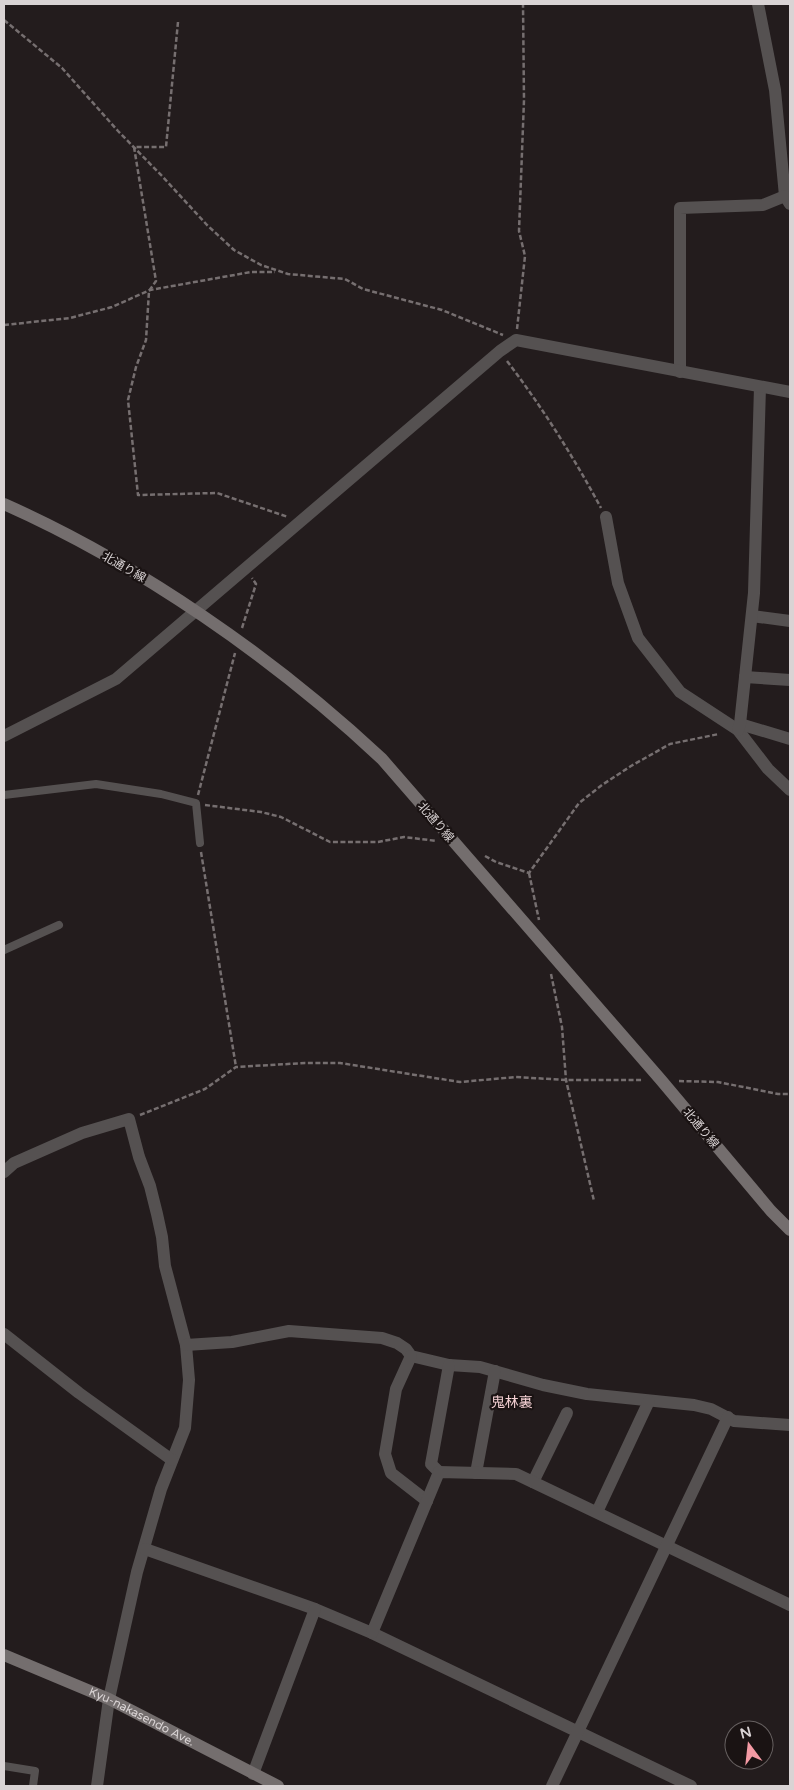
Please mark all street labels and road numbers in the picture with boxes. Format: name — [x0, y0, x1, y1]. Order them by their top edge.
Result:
street label: 北通り線 — [100, 549, 148, 585]
street label: 北通り線 — [415, 799, 457, 845]
street label: 北通り線 — [680, 1105, 722, 1151]
street label: Kyu-nakasendo Ave. — [87, 1684, 197, 1749]

